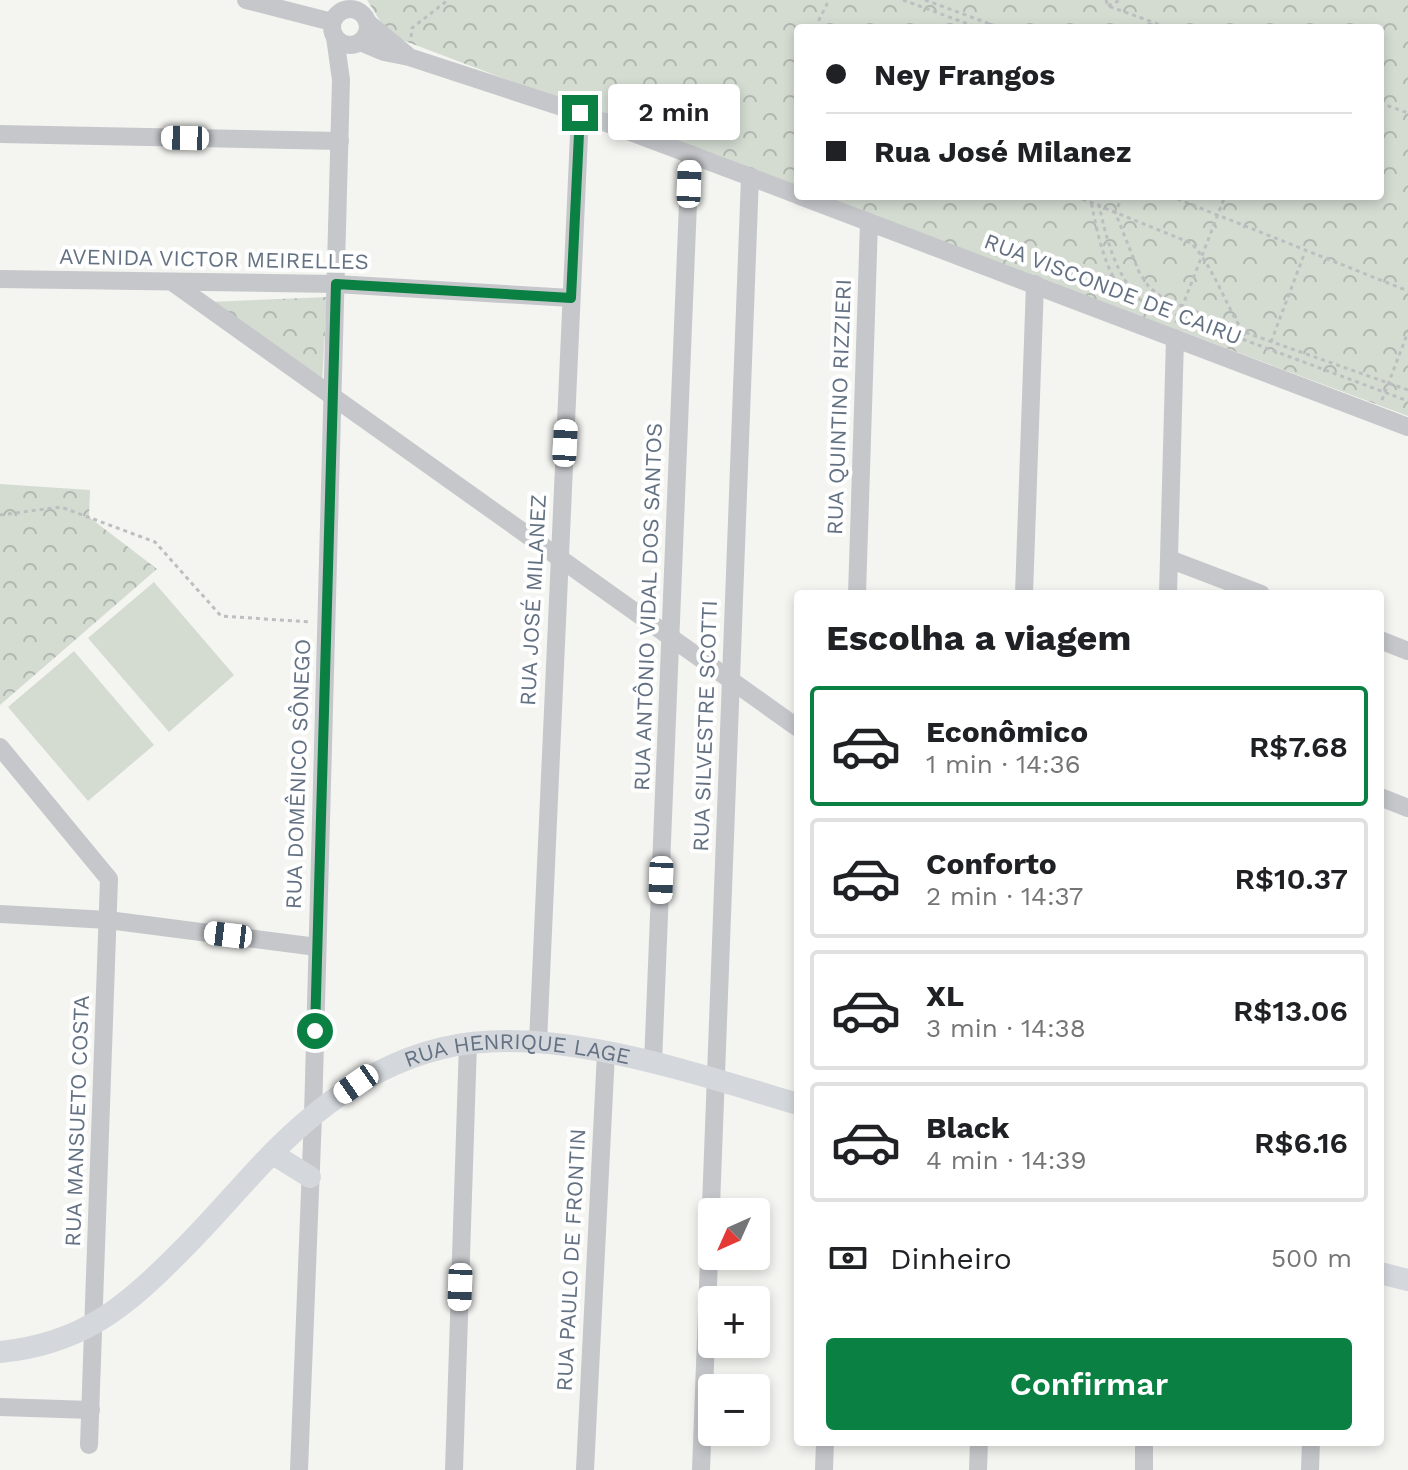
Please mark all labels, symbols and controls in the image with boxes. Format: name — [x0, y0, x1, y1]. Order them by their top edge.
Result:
text: Ney Frangos — [874, 57, 1055, 92]
callout: 2 min — [608, 85, 740, 141]
route end — [562, 95, 598, 131]
text: 2 min — [638, 97, 710, 127]
car — [161, 126, 209, 150]
text: Rua José Milanez — [874, 134, 1131, 169]
car — [676, 160, 702, 208]
street label: RUA VISCONDE DE CAIRU — [981, 228, 1245, 350]
street label: AVENIDA VICTOR MEIRELLES — [59, 244, 369, 274]
street label: RUA QUINTINO RIZZIERI — [822, 279, 856, 535]
car — [552, 418, 578, 468]
street label: RUA ANTÔNIO VIDAL DOS SANTOS — [629, 422, 667, 792]
street label: RUA JOSÉ MILANEZ — [515, 494, 551, 706]
street label: RUA SILVESTRE SCOTTI — [688, 600, 722, 852]
text: Escolha a viagem — [826, 617, 1131, 659]
street label: RUA DOMÊNICO SÔNEGO — [281, 638, 315, 910]
icon: car — [830, 710, 902, 782]
text: Econômico — [926, 714, 1088, 749]
text: R$7.68 — [1249, 729, 1348, 764]
text: 1 min · 14:36 — [926, 749, 1081, 779]
icon: car — [830, 842, 902, 914]
text: Conforto — [926, 846, 1057, 881]
car — [648, 856, 674, 904]
text: R$10.37 — [1235, 861, 1348, 896]
text: 2 min · 14:37 — [926, 881, 1083, 911]
car — [203, 920, 253, 950]
icon: car — [830, 974, 902, 1046]
text: XL — [926, 978, 964, 1013]
text: R$13.06 — [1233, 993, 1348, 1028]
street label: RUA MANSUETO COSTA — [60, 995, 94, 1247]
route start — [297, 1013, 333, 1049]
text: 3 min · 14:38 — [926, 1013, 1086, 1043]
street label: RUA HENRIQUE LAGE — [400, 1028, 633, 1072]
car — [329, 1060, 383, 1108]
icon: car — [830, 1106, 902, 1178]
text: Black — [926, 1110, 1010, 1145]
text: R$6.16 — [1254, 1125, 1348, 1160]
street label: RUA PAULO DE FRONTIN — [552, 1128, 590, 1392]
text: 4 min · 14:39 — [926, 1145, 1087, 1175]
north arrow — [698, 1198, 770, 1270]
map controls — [698, 1198, 770, 1446]
icon: cash — [826, 1236, 870, 1280]
text: Dinheiro — [890, 1241, 1012, 1276]
text: 500 m — [1271, 1243, 1352, 1273]
car — [447, 1263, 473, 1311]
button: + — [698, 1286, 770, 1358]
button: Confirmar — [826, 1338, 1352, 1430]
button: − — [698, 1374, 770, 1446]

